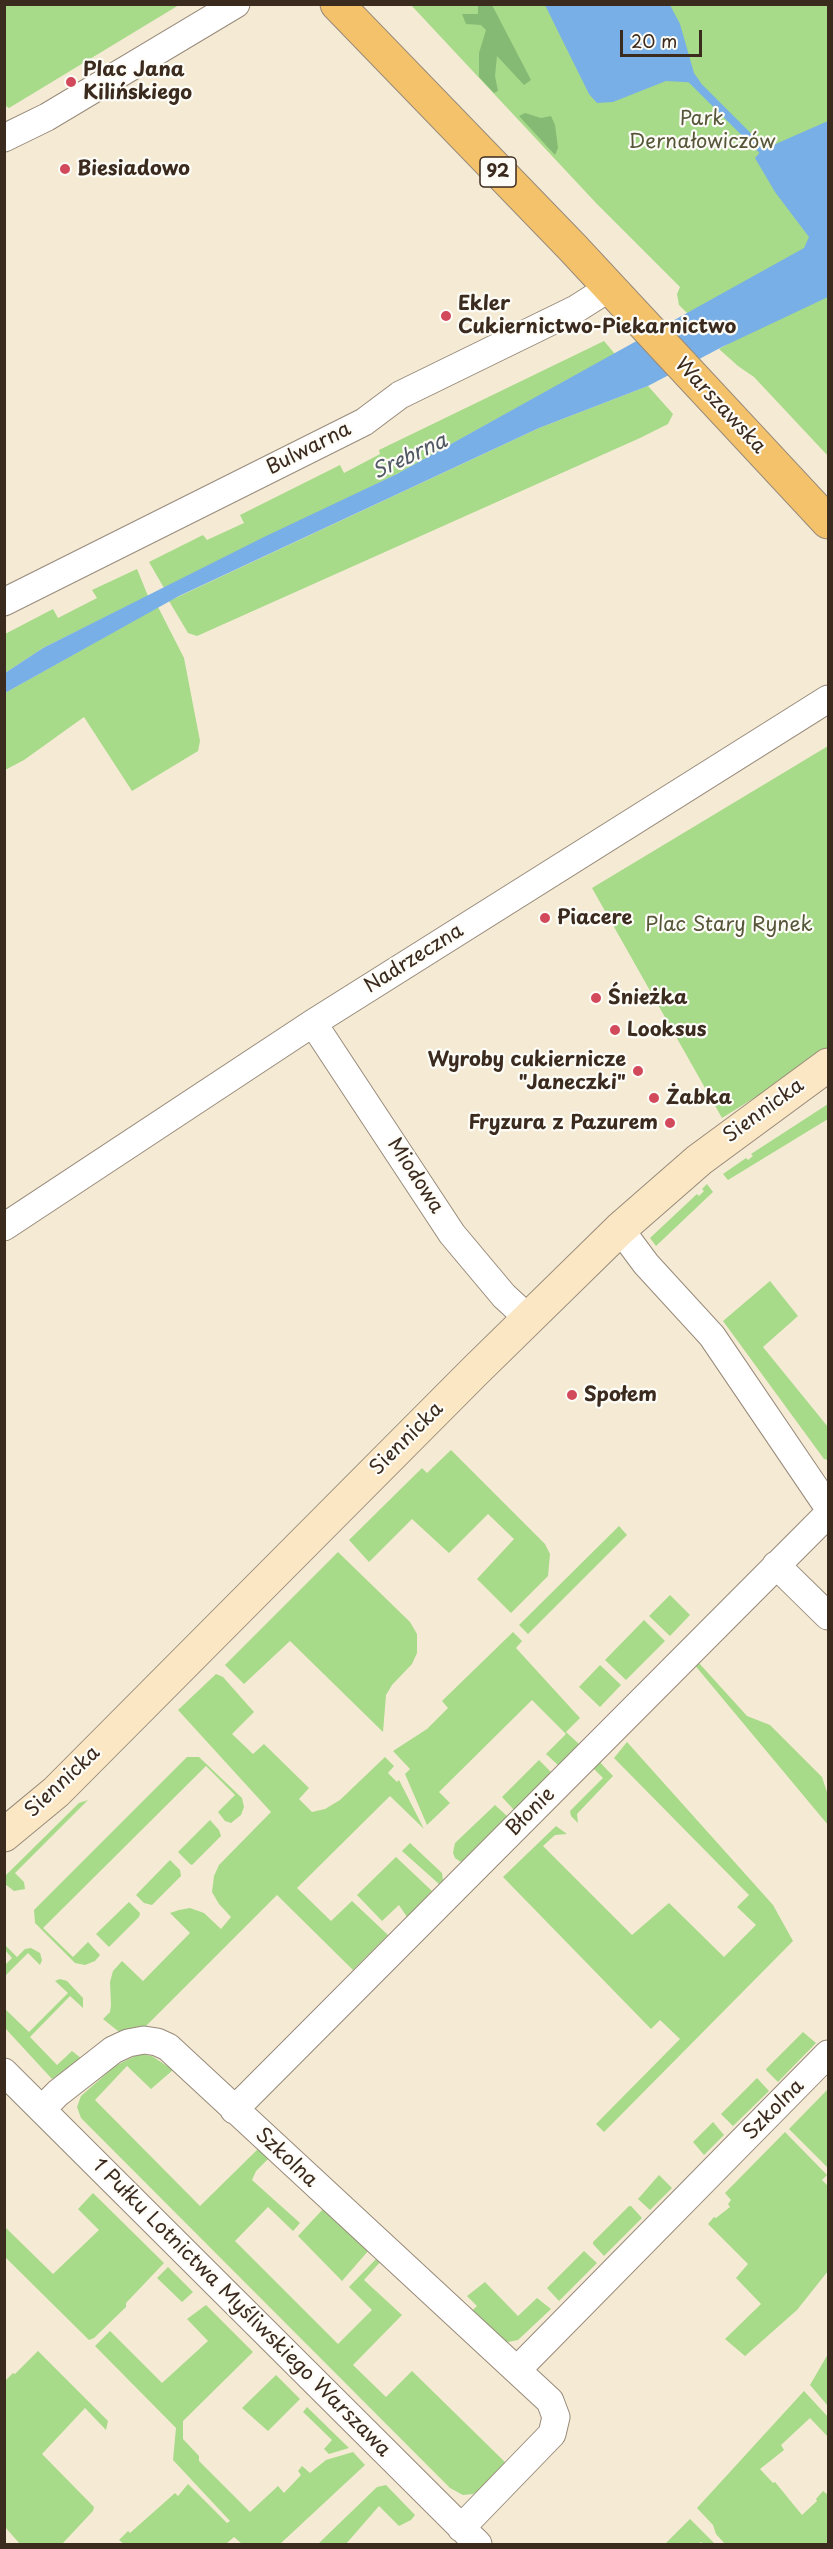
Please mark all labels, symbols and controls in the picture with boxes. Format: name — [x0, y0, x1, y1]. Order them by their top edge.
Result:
scale bar — [623, 18, 706, 56]
text: 20 m — [631, 27, 677, 54]
place label: Plac Jana Kilińskiego — [83, 58, 192, 105]
marker: Plac Jana Kilińskiego — [64, 75, 78, 89]
park label: Park Dernałowiczów — [628, 107, 776, 154]
place label: Biesiadowo — [77, 157, 190, 181]
road number: 92 — [480, 157, 516, 187]
marker: Biesiadowo — [58, 162, 72, 176]
place label: Ekler Cukiernictwo-Piekarnictwo — [458, 292, 736, 339]
marker: Ekler Cukiernictwo-Piekarnictwo — [439, 309, 453, 323]
street label: Warszawska — [669, 353, 771, 459]
street label: Bulwarna — [263, 418, 355, 480]
water label: Srebrna — [369, 429, 451, 485]
place label: Piacere — [557, 906, 633, 930]
marker: Piacere — [538, 911, 552, 925]
park label: Plac Stary Rynek — [645, 913, 813, 937]
street label: Nadrzeczna — [360, 919, 468, 999]
place label: Śnieżka — [608, 986, 687, 1010]
marker: Śnieżka — [589, 991, 603, 1005]
place label: Looksus — [627, 1018, 707, 1042]
marker: Looksus — [608, 1023, 622, 1037]
place label: Wyroby cukiernicze "Janeczki" — [428, 1048, 626, 1095]
marker: Wyroby cukiernicze "Janeczki" — [631, 1064, 645, 1078]
street label: Siennicka — [719, 1074, 809, 1148]
place label: Żabka — [666, 1086, 732, 1110]
marker: Żabka — [647, 1091, 661, 1105]
place label: Fryzura z Pazurem — [468, 1111, 658, 1135]
marker: Fryzura z Pazurem — [663, 1116, 677, 1130]
street label: Miodowa — [382, 1134, 448, 1218]
place label: Społem — [584, 1383, 657, 1407]
marker: Społem — [565, 1388, 579, 1402]
street label: Siennicka — [365, 1397, 449, 1481]
street label: Siennicka — [21, 1741, 105, 1823]
street label: Błonie — [502, 1783, 560, 1841]
street label: Szkolna — [739, 2075, 809, 2145]
street label: Szkolna — [250, 2123, 322, 2193]
street label: 1 Pułku Lotnictwa Myśliwskiego Warszawa — [87, 2154, 395, 2462]

